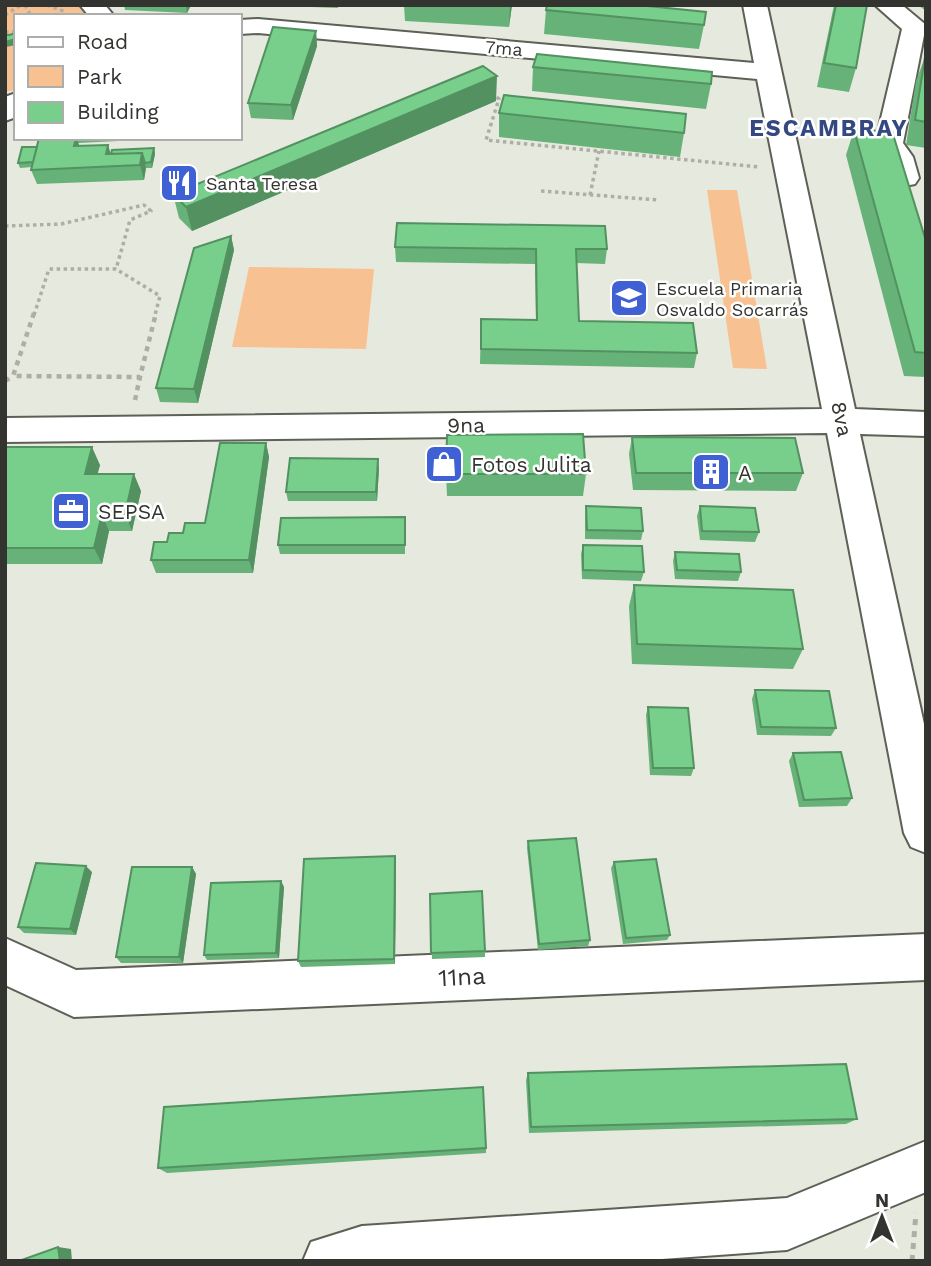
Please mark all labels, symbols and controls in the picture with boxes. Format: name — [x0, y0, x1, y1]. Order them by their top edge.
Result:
legend — [14, 14, 242, 140]
text: Road — [77, 29, 128, 54]
street label: 7ma — [484, 36, 524, 60]
text: Park — [77, 64, 122, 89]
text: Building — [77, 99, 159, 124]
district label: ESCAMBRAY — [749, 115, 909, 142]
restaurant icon: Santa Teresa — [158, 162, 200, 204]
place label: Santa Teresa — [206, 173, 318, 194]
school or university icon: Escuela Primaria Osvaldo Socarrás — [608, 277, 650, 319]
place label: Escuela Primaria Osvaldo Socarrás — [656, 278, 808, 320]
street label: 8va — [826, 399, 858, 439]
street label: 9na — [447, 412, 485, 438]
shop icon: Fotos Julita — [423, 443, 465, 485]
building icon: A — [690, 451, 732, 493]
place label: Fotos Julita — [471, 452, 592, 477]
place label: A — [738, 460, 752, 485]
office icon: SEPSA — [50, 490, 92, 532]
place label: SEPSA — [98, 499, 165, 524]
street label: 11na — [438, 962, 486, 992]
north arrow — [847, 1182, 917, 1252]
text: N — [875, 1189, 889, 1212]

